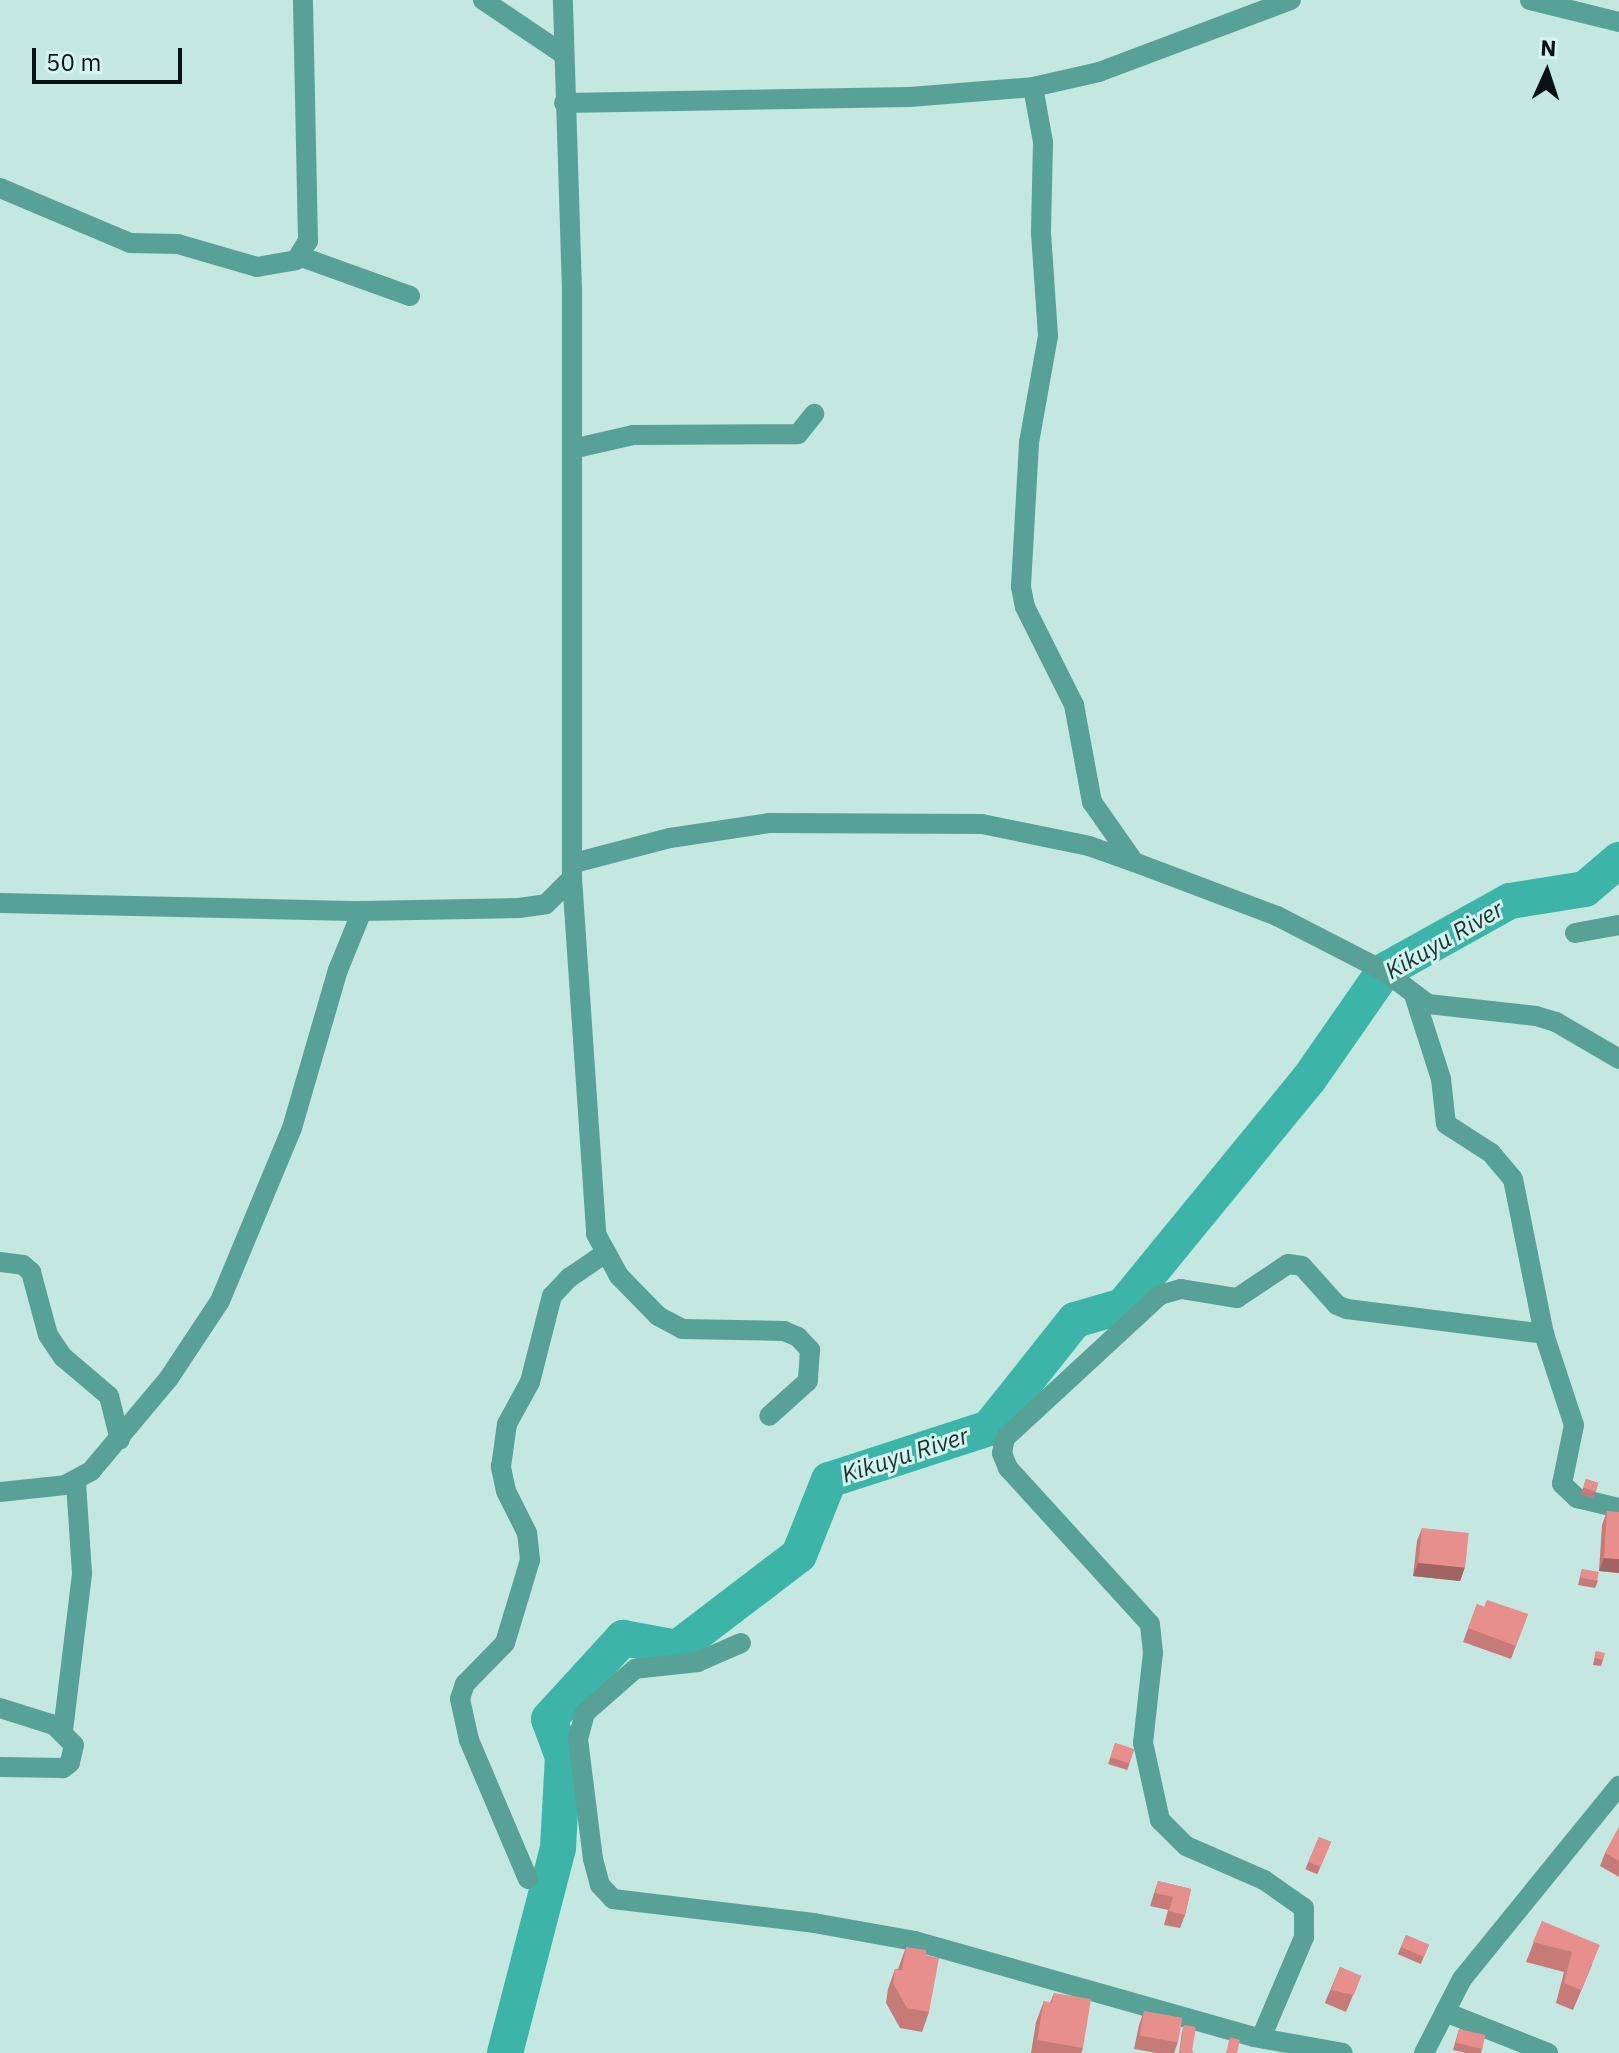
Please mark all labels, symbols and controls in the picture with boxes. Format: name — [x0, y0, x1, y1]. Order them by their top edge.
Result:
scale bar — [36, 32, 186, 82]
north arrow — [1507, 32, 1587, 112]
text: N — [1540, 33, 1557, 62]
text: 50 m — [46, 46, 101, 78]
water label: Kikuyu River — [1380, 895, 1508, 985]
water label: Kikuyu River — [838, 1421, 972, 1489]

